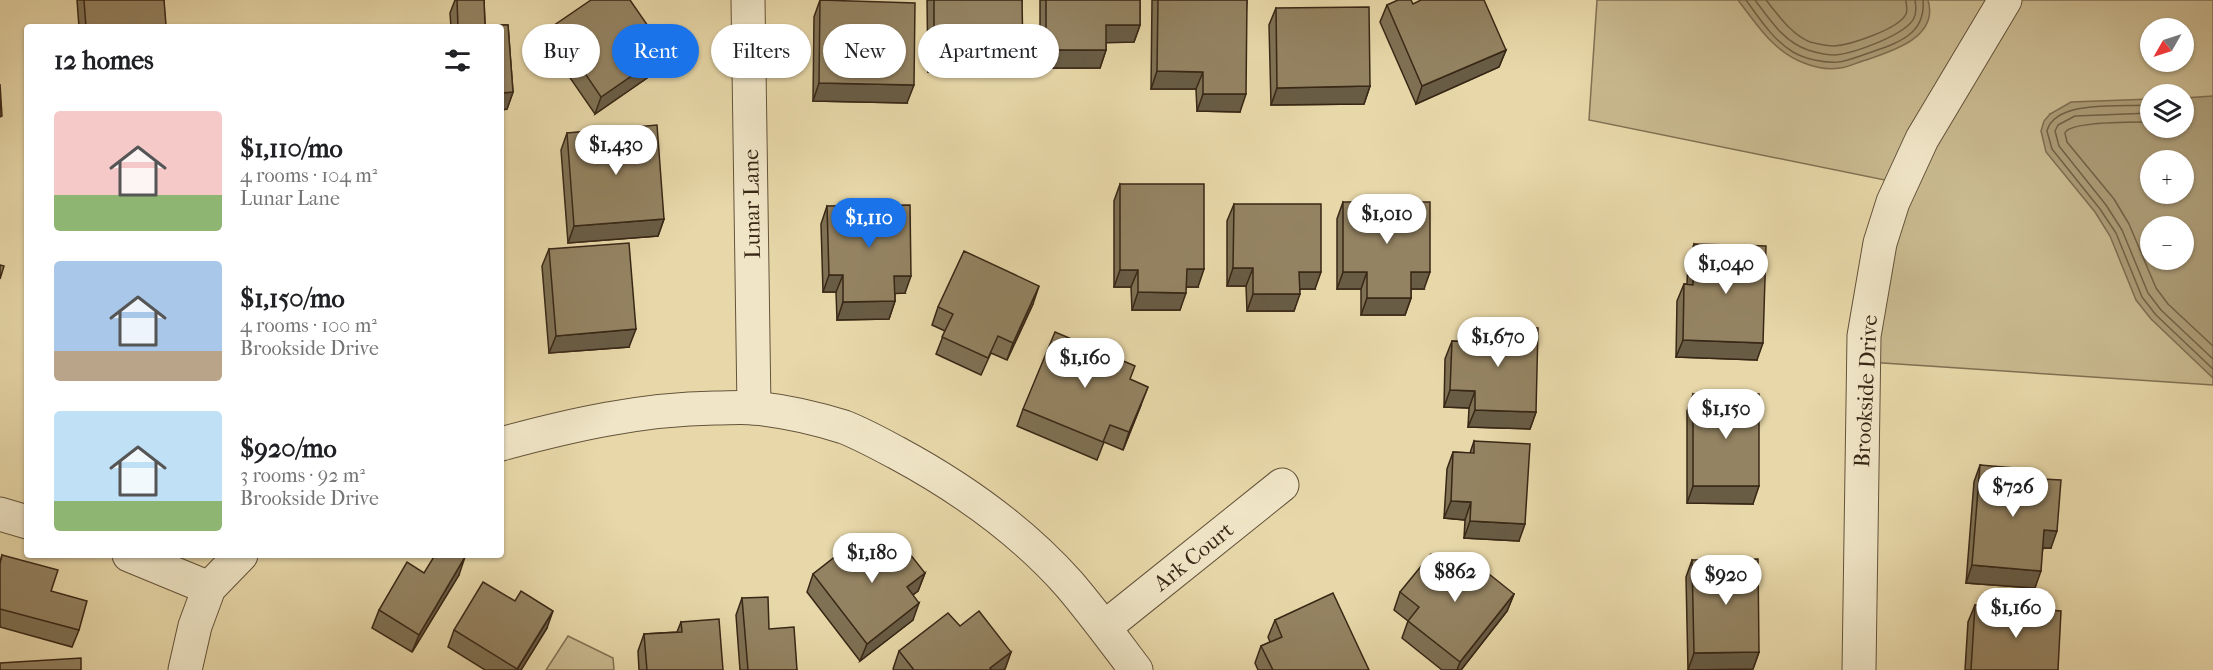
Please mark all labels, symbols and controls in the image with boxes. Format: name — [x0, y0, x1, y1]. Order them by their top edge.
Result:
north arrow — [2140, 18, 2194, 72]
map controls — [2140, 18, 2194, 270]
chip: Buy — [522, 24, 600, 78]
chip: Rent — [612, 24, 699, 78]
chip: Filters — [711, 24, 811, 78]
chip: New — [823, 24, 906, 78]
chip: Apartment — [918, 24, 1059, 78]
icon: filters — [441, 44, 474, 77]
text: 12 homes — [54, 45, 154, 76]
button: layers — [2140, 84, 2194, 138]
pin: $1,430 — [567, 125, 665, 176]
text: $1,110/mo — [240, 133, 343, 164]
text: $1,430 — [589, 133, 643, 156]
icon: home — [102, 135, 174, 207]
street label: Lunar Lane — [738, 149, 766, 259]
button: + — [2140, 150, 2194, 204]
text: 4 rooms · 104 m² — [240, 164, 378, 187]
text: Lunar Lane — [240, 187, 340, 210]
pin: $1,010 — [1338, 194, 1436, 245]
pin: $1,110 — [820, 198, 918, 249]
text: $1,010 — [1361, 202, 1413, 225]
text: $1,110 — [845, 206, 893, 229]
button: − — [2140, 216, 2194, 270]
pin: $1,040 — [1677, 244, 1775, 295]
text: $1,040 — [1698, 252, 1754, 275]
text: $1,150/mo — [240, 283, 345, 314]
icon: home — [102, 285, 174, 357]
text: 4 rooms · 100 m² — [240, 314, 377, 337]
street label: Brookside Drive — [1849, 314, 1883, 468]
pin: $1,670 — [1449, 317, 1547, 368]
text: $1,670 — [1471, 325, 1525, 348]
text: Brookside Drive — [240, 337, 379, 360]
pin: $1,160 — [1036, 338, 1134, 389]
text: $1,160 — [1059, 346, 1111, 369]
pin: $1,150 — [1677, 389, 1775, 440]
text: $1,150 — [1702, 397, 1750, 420]
text: $920/mo — [240, 433, 337, 464]
icon: home — [102, 435, 174, 507]
text: 3 rooms · 92 m² — [240, 464, 365, 487]
pin: $726 — [1977, 467, 2049, 518]
text: $726 — [1992, 475, 2034, 498]
text: Brookside Drive — [240, 487, 379, 510]
street label: Ark Court — [1148, 517, 1239, 597]
pin: $1,180 — [823, 533, 921, 584]
text: $1,180 — [847, 541, 897, 564]
pin: $862 — [1419, 552, 1491, 603]
pin: $920 — [1690, 555, 1762, 606]
text: $862 — [1434, 560, 1476, 583]
text: $920 — [1705, 563, 1747, 586]
pin: $1,160 — [1967, 588, 2065, 639]
text: $1,160 — [1990, 596, 2042, 619]

